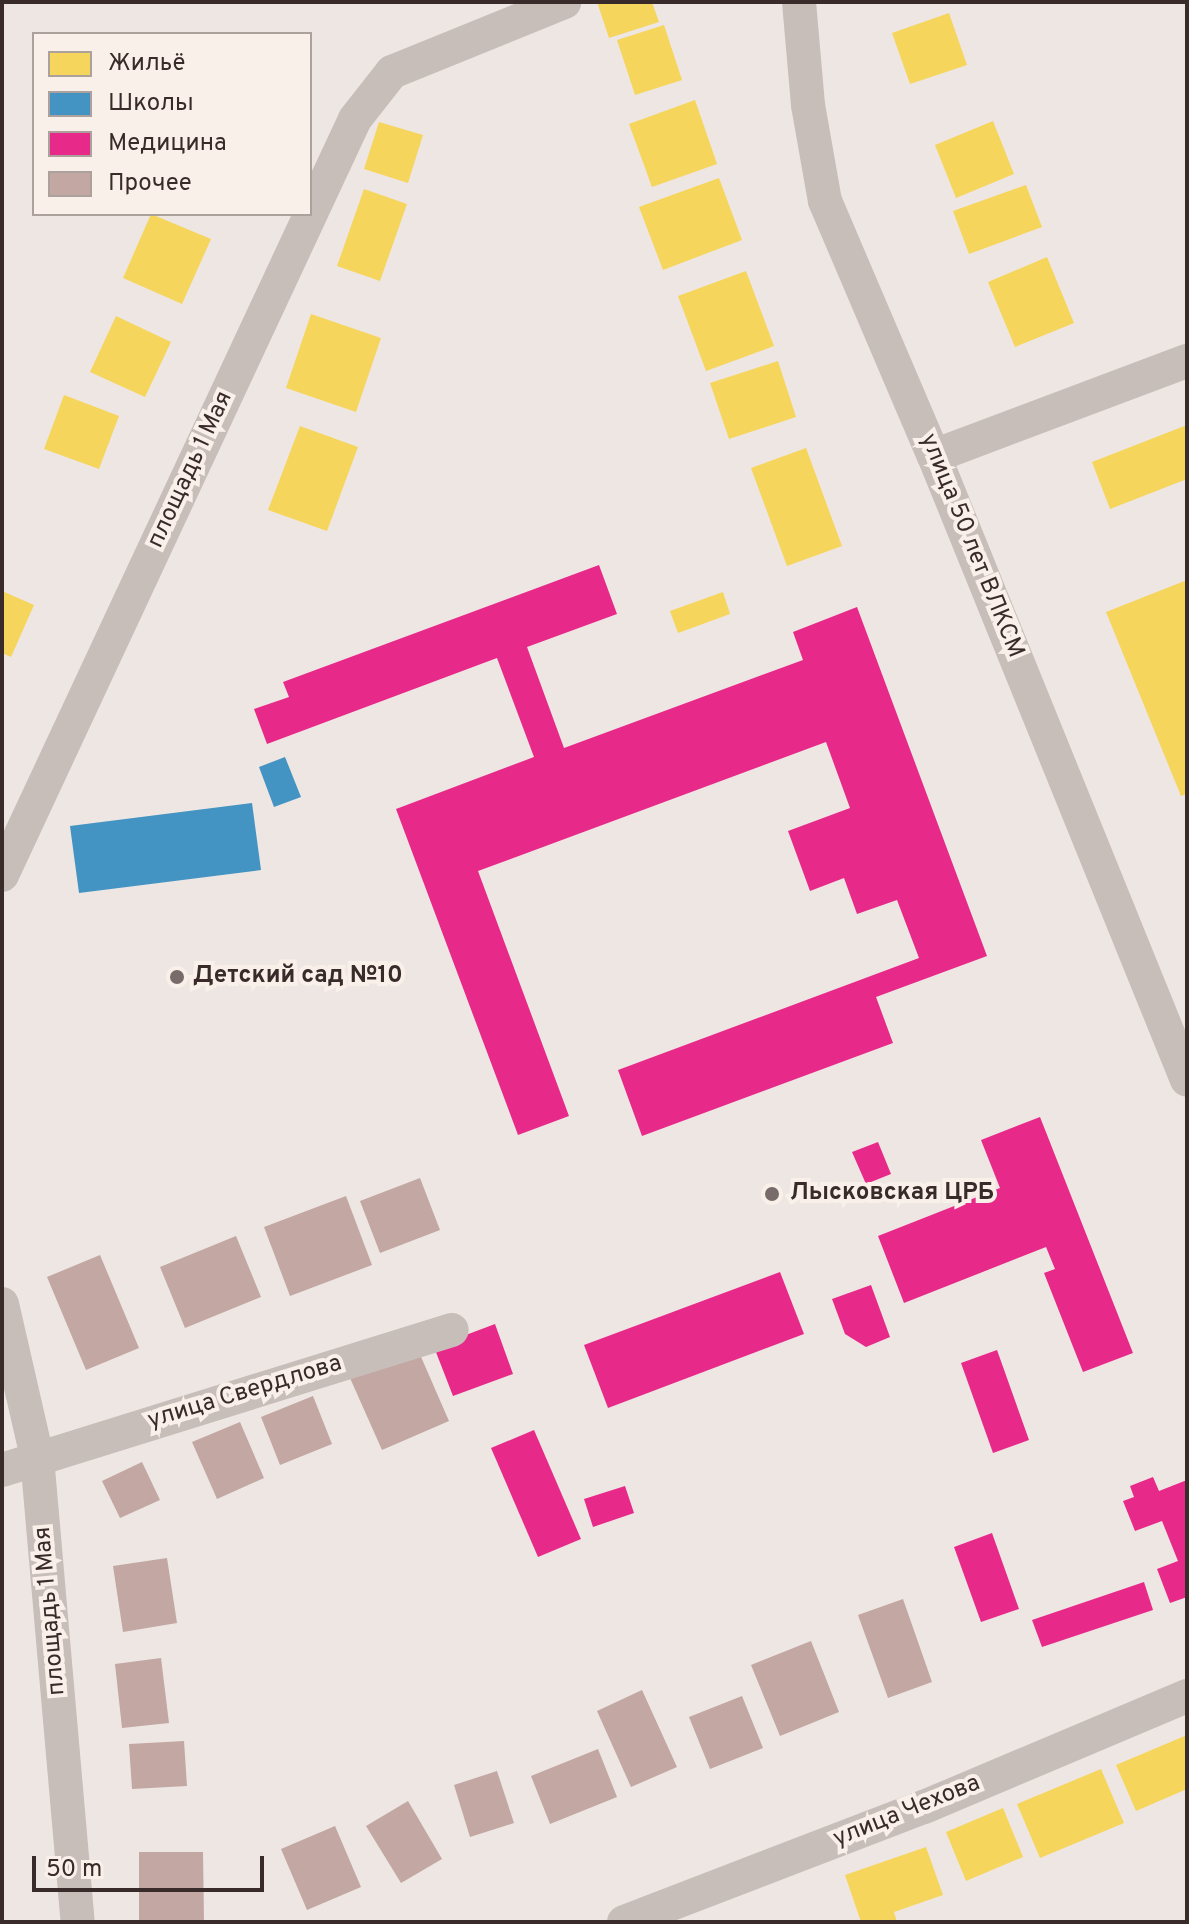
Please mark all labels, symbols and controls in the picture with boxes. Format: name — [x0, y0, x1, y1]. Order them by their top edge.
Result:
legend — [32, 32, 312, 216]
text: Жильё — [108, 49, 185, 79]
text: Школы — [108, 89, 194, 119]
text: Медицина — [108, 129, 227, 159]
text: Прочее — [108, 169, 192, 199]
street label: площадь 1 Мая — [142, 387, 240, 553]
street label: улица 50 лет ВЛКСМ — [913, 430, 1029, 662]
place label: Детский сад №10 — [193, 963, 403, 991]
marker: Детский сад №10 — [168, 968, 186, 986]
place label: Лысковская ЦРБ — [790, 1180, 994, 1208]
marker: Лысковская ЦРБ — [761, 1183, 783, 1205]
street label: улица Свердлова — [145, 1350, 345, 1436]
street label: площадь 1 Мая — [29, 1525, 73, 1697]
street label: улица Чехова — [829, 1769, 985, 1855]
scale bar — [36, 1840, 268, 1890]
text: 50 m — [46, 1855, 102, 1885]

